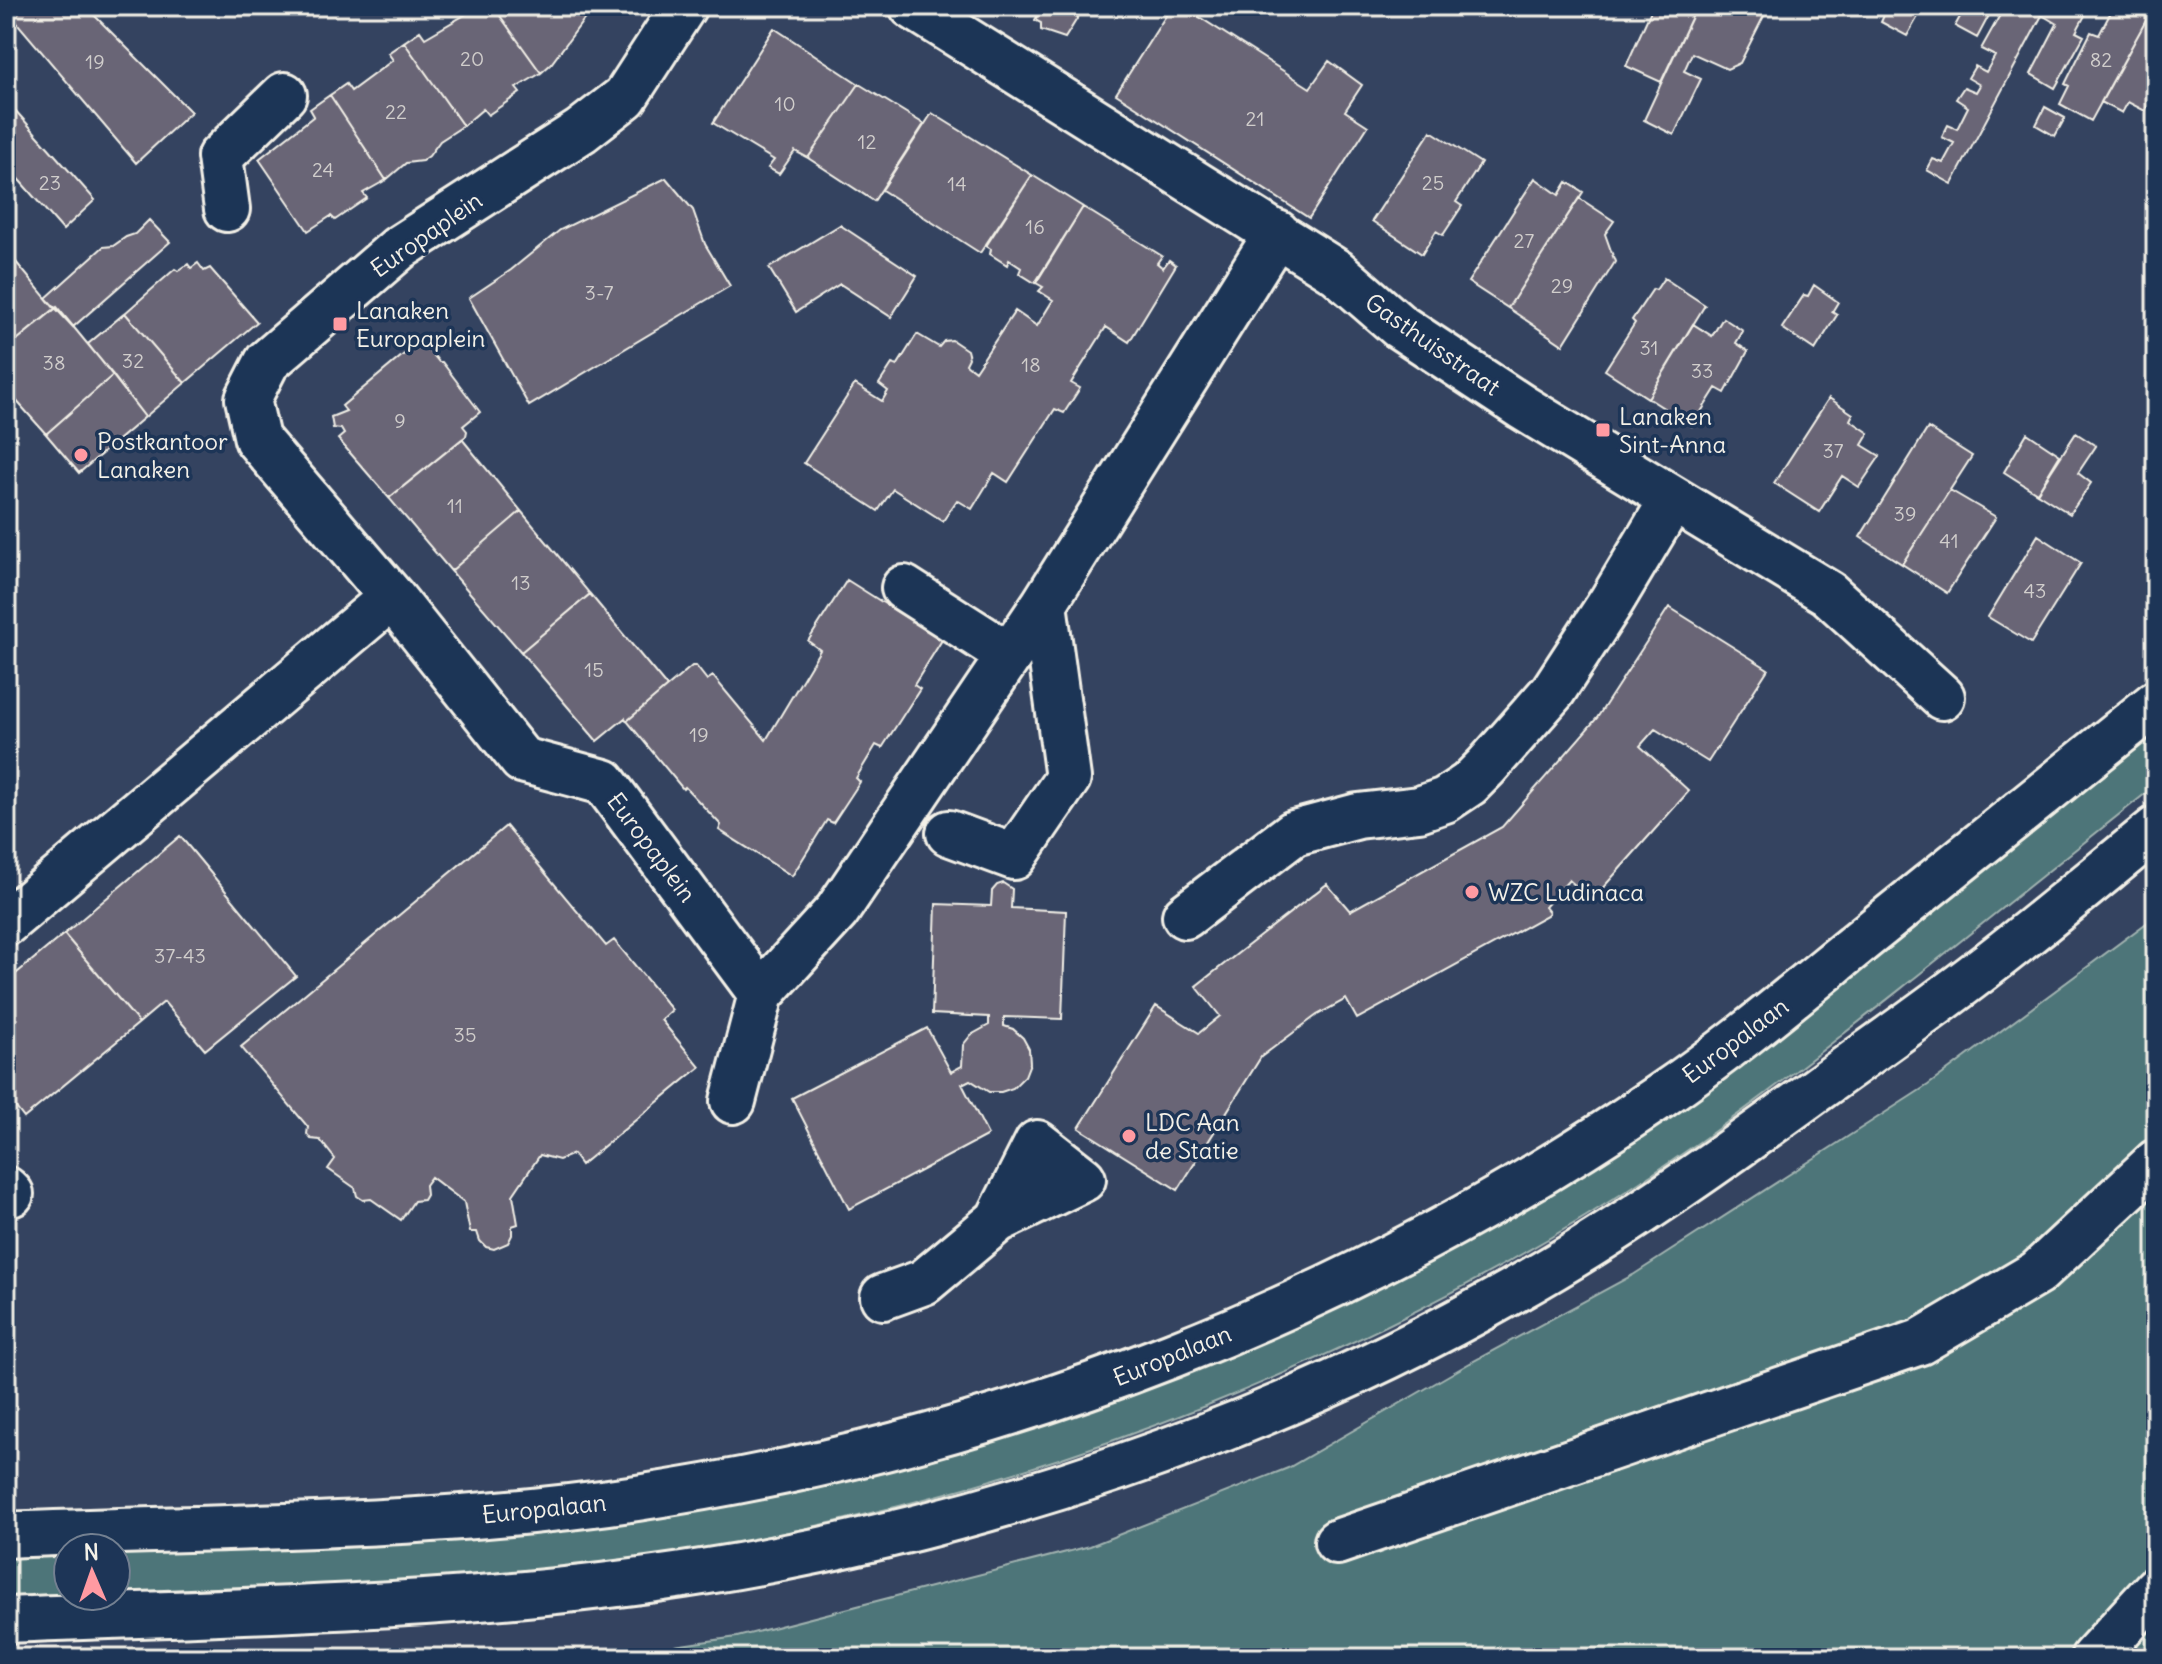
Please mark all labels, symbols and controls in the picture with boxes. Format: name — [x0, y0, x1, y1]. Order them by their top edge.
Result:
house number: 20 — [460, 46, 484, 71]
house number: 82 — [2090, 47, 2112, 72]
house number: 19 — [85, 49, 105, 74]
house number: 10 — [774, 91, 796, 116]
house number: 22 — [385, 99, 407, 124]
house number: 21 — [1246, 106, 1264, 131]
house number: 12 — [858, 129, 876, 154]
house number: 24 — [312, 157, 334, 182]
house number: 23 — [39, 170, 61, 195]
house number: 25 — [1422, 170, 1444, 195]
house number: 14 — [947, 171, 967, 196]
street label: Europaplein — [364, 185, 488, 283]
house number: 16 — [1025, 214, 1045, 239]
house number: 27 — [1514, 228, 1535, 253]
house number: 29 — [1551, 273, 1573, 298]
house number: 3-7 — [585, 280, 614, 305]
street label: Gasthuisstraat — [1360, 286, 1506, 402]
place label: Lanaken Europaplein — [356, 295, 486, 353]
marker: Lanaken Europaplein — [331, 315, 349, 333]
house number: 31 — [1639, 335, 1659, 360]
house number: 32 — [122, 348, 144, 373]
house number: 38 — [43, 350, 65, 375]
house number: 18 — [1021, 352, 1041, 377]
house number: 33 — [1691, 358, 1713, 383]
place label: Lanaken Sint-Anna — [1619, 401, 1726, 459]
house number: 9 — [394, 408, 406, 433]
marker: Lanaken Sint-Anna — [1594, 421, 1612, 439]
place label: Postkantoor Lanaken — [97, 426, 228, 484]
house number: 37 — [1822, 438, 1844, 463]
marker: Postkantoor Lanaken — [72, 446, 90, 464]
house number: 11 — [447, 493, 463, 518]
house number: 39 — [1894, 501, 1916, 526]
house number: 41 — [1939, 528, 1959, 553]
house number: 13 — [511, 570, 531, 595]
house number: 43 — [2024, 578, 2046, 603]
house number: 15 — [584, 657, 604, 682]
house number: 19 — [689, 722, 709, 747]
street label: Europaplein — [601, 786, 703, 908]
place label: WZC Ludinaca — [1488, 877, 1644, 907]
marker: WZC Ludinaca — [1463, 883, 1481, 901]
house number: 37-43 — [154, 943, 206, 968]
street label: Europalaan — [1676, 990, 1794, 1090]
house number: 35 — [454, 1022, 476, 1047]
place label: LDC Aan de Statie — [1145, 1107, 1240, 1165]
marker: LDC Aan de Statie — [1120, 1127, 1138, 1145]
street label: Europalaan — [1109, 1318, 1236, 1392]
street label: Europalaan — [480, 1487, 608, 1529]
north arrow — [52, 1532, 132, 1612]
text: N — [83, 1538, 99, 1566]

